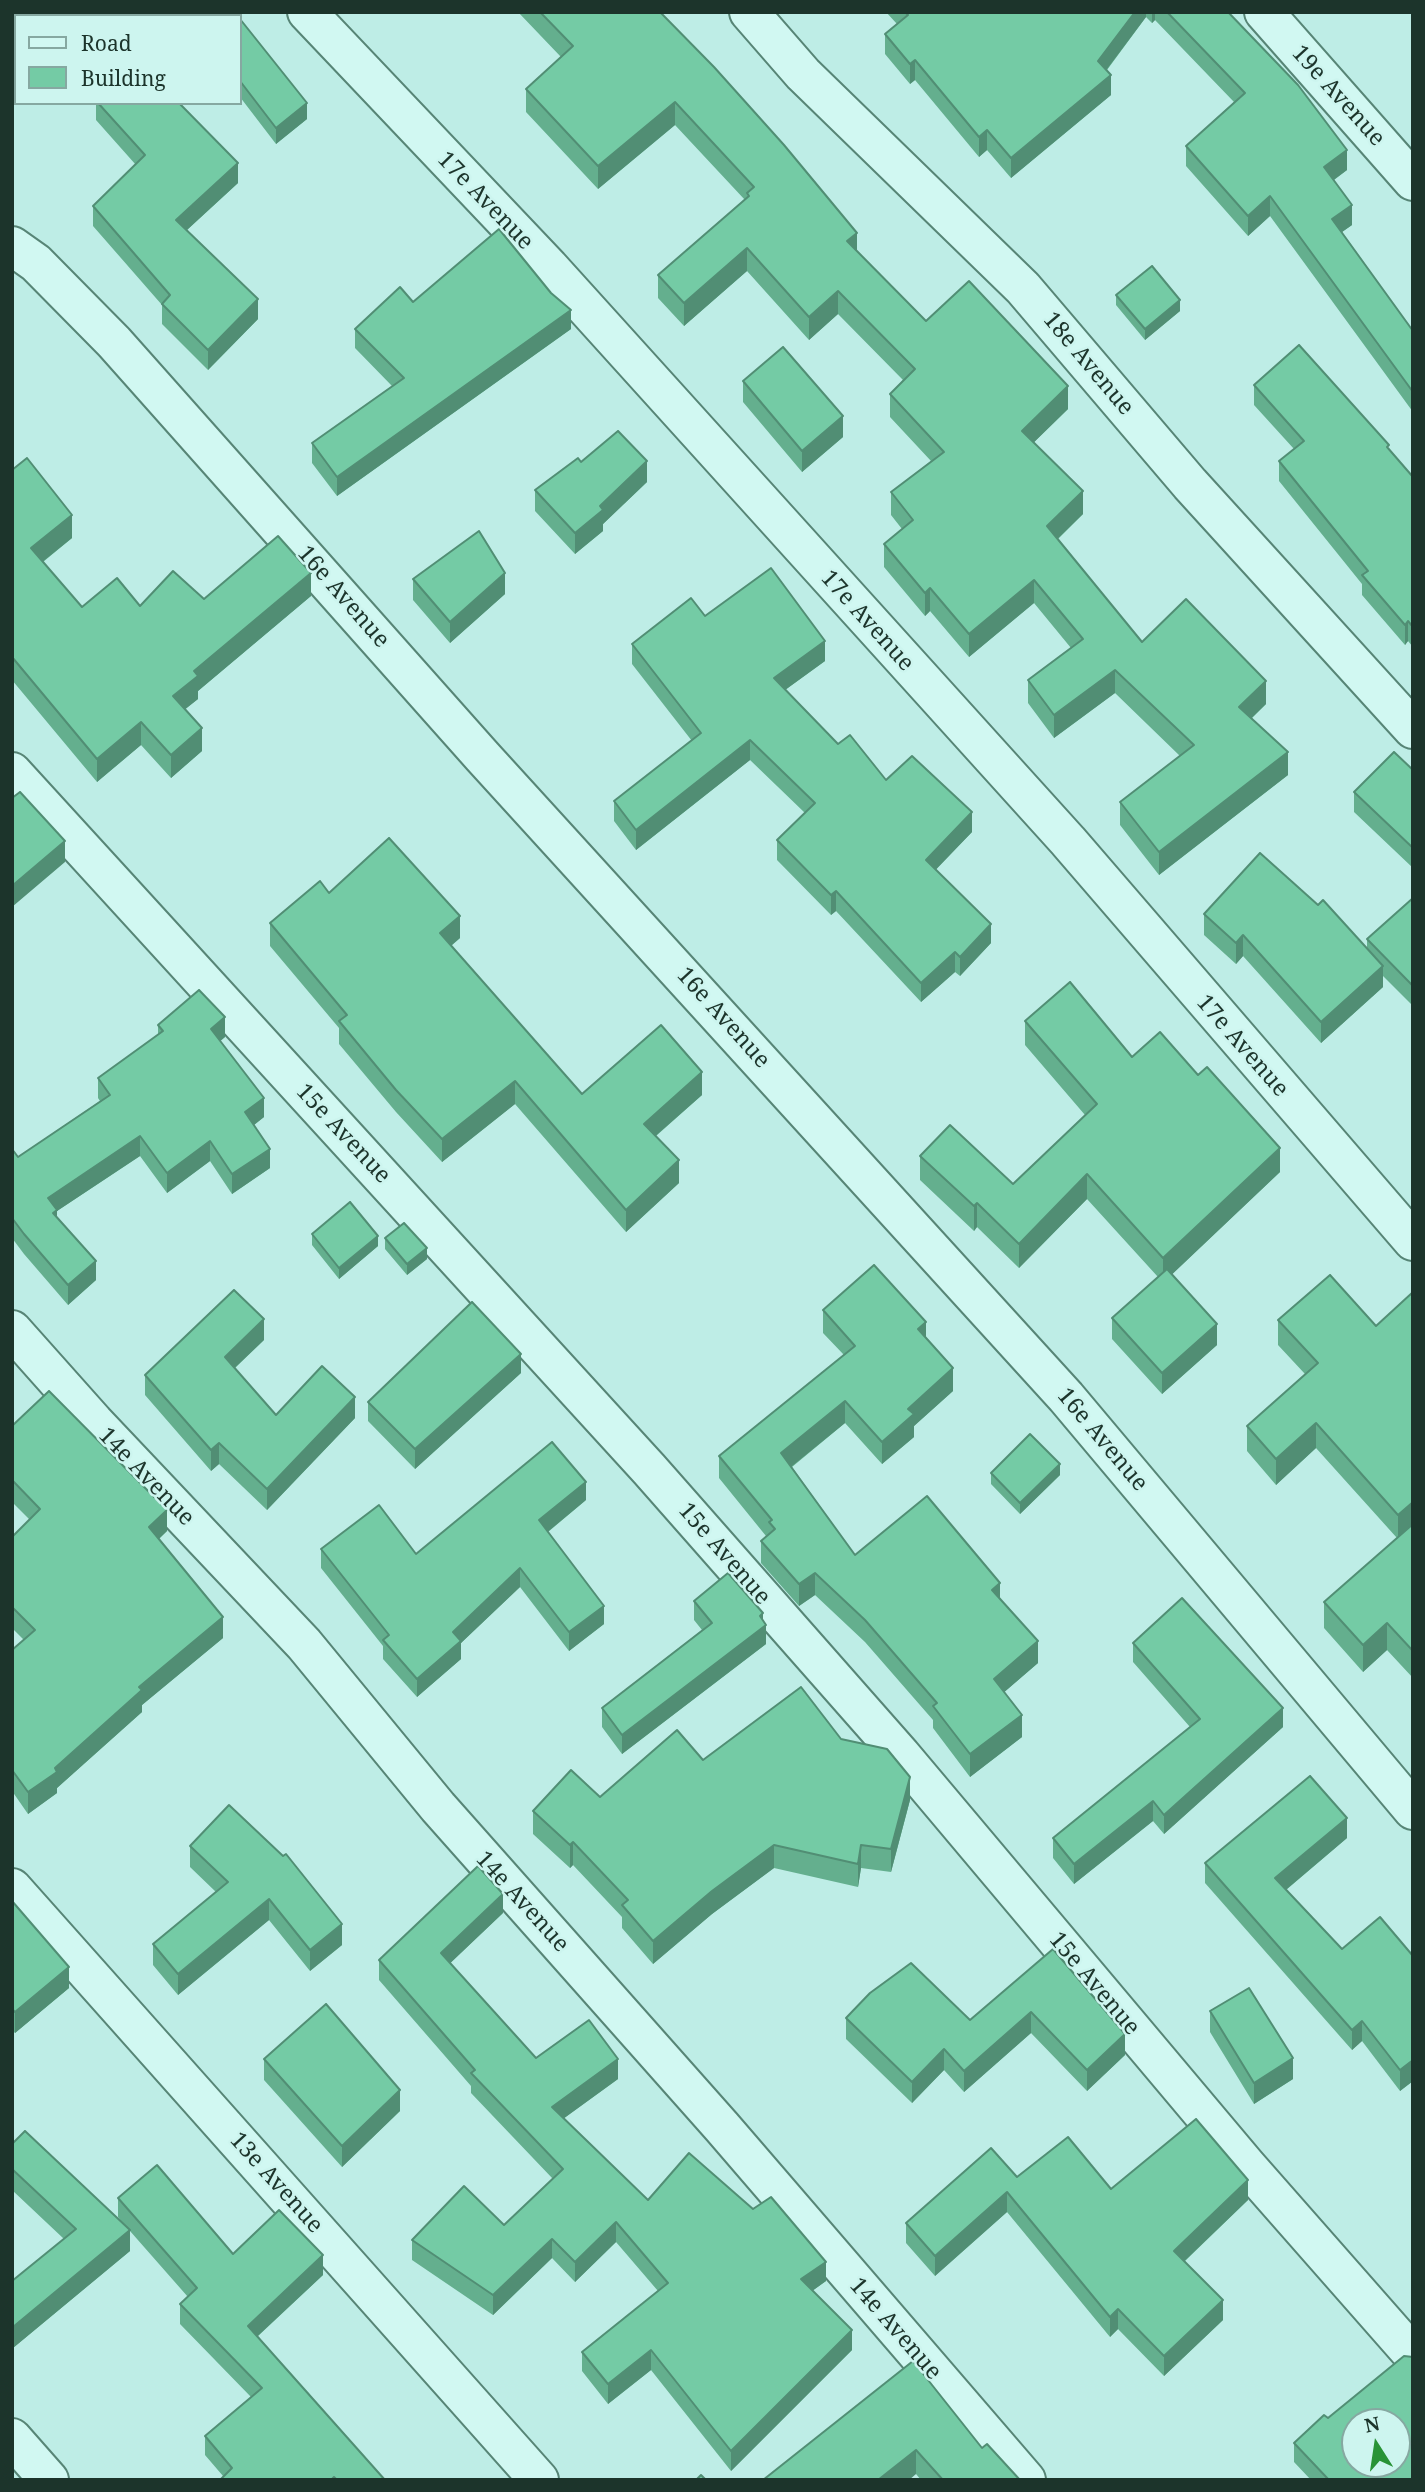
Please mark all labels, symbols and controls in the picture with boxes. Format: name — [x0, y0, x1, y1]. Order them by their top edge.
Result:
legend — [14, 14, 242, 105]
text: Road — [81, 29, 132, 57]
street label: 19e Avenue — [1286, 40, 1390, 152]
text: Building — [81, 64, 166, 92]
street label: 17e Avenue — [431, 146, 539, 256]
street label: 18e Avenue — [1037, 307, 1139, 421]
street label: 16e Avenue — [291, 540, 395, 654]
street label: 17e Avenue — [815, 565, 919, 677]
street label: 16e Avenue — [671, 962, 775, 1074]
street label: 17e Avenue — [1190, 989, 1294, 1103]
street label: 15e Avenue — [290, 1078, 396, 1190]
street label: 16e Avenue — [1051, 1383, 1153, 1497]
street label: 14e Avenue — [92, 1422, 200, 1532]
street label: 15e Avenue — [672, 1497, 776, 1611]
street label: 14e Avenue — [470, 1846, 574, 1958]
street label: 15e Avenue — [1043, 1927, 1145, 2041]
street label: 13e Avenue — [224, 2127, 328, 2239]
street label: 14e Avenue — [843, 2272, 947, 2386]
north arrow — [1341, 2408, 1411, 2478]
text: N — [1362, 2410, 1382, 2439]

